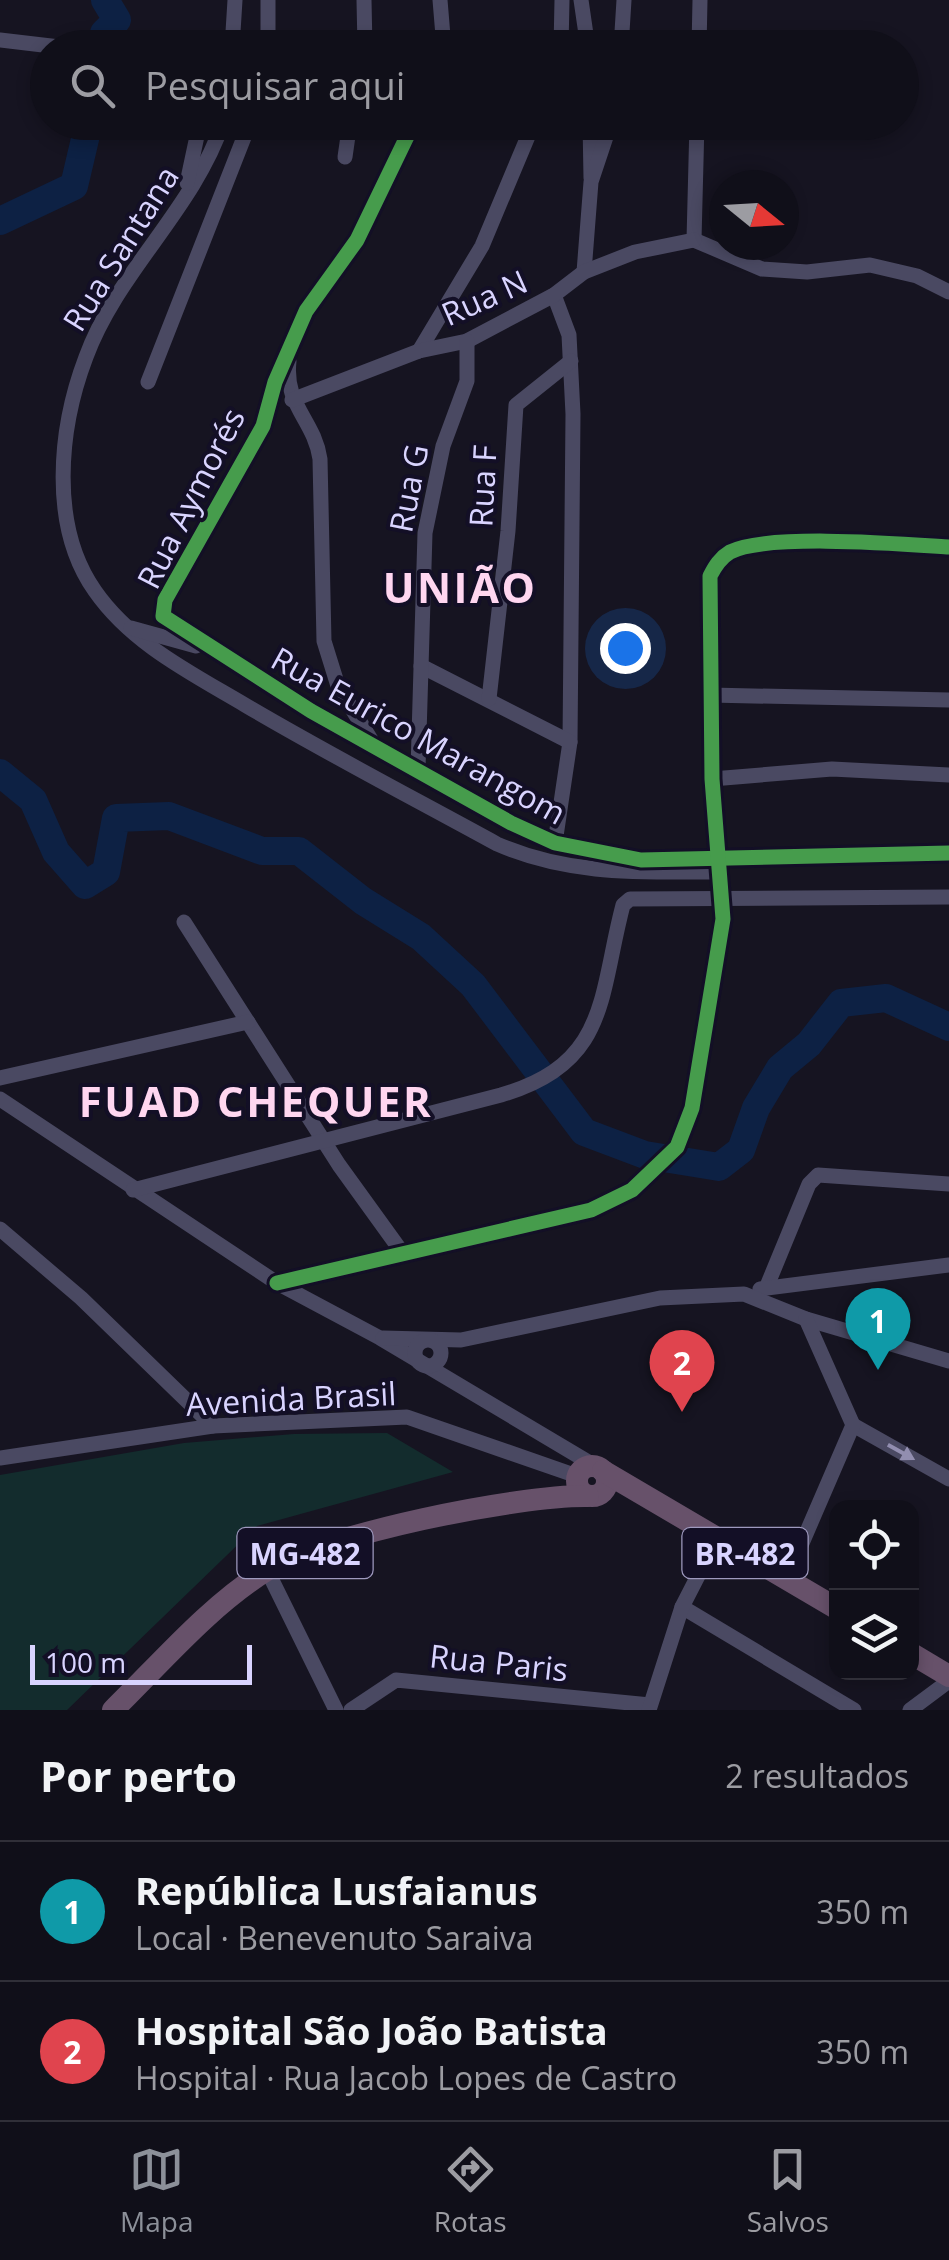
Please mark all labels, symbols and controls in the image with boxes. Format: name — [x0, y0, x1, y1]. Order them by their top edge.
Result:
search box — [30, 30, 919, 140]
icon: search — [65, 58, 120, 113]
text: Pesquisar aqui — [145, 59, 405, 111]
street label: Rua Santana — [52, 157, 188, 339]
north arrow — [709, 170, 799, 260]
street label: Rua N — [434, 259, 534, 335]
street label: Rua Aymorés — [126, 401, 254, 595]
street label: Rua G — [378, 440, 438, 536]
street label: Rua F — [458, 444, 506, 528]
district label: UNIÃO — [383, 558, 537, 615]
your location — [600, 623, 651, 674]
street label: Rua Eurico Marangom — [264, 636, 574, 834]
district label: FUAD CHEQUER — [79, 1072, 433, 1129]
pin: 1 — [846, 1288, 910, 1370]
pin: 2 — [650, 1330, 714, 1412]
street label: Avenida Brasil — [185, 1371, 397, 1425]
one-way arrow — [887, 1443, 915, 1461]
map controls — [829, 1500, 919, 1680]
button: locate — [829, 1500, 919, 1590]
road number: MG-482 — [238, 1528, 372, 1578]
road number: BR-482 — [682, 1528, 808, 1578]
button: layers — [829, 1590, 919, 1680]
street label: Rua Paris — [428, 1633, 570, 1691]
scale bar — [30, 1640, 252, 1684]
text: 100 m — [45, 1643, 126, 1681]
text: Por perto — [40, 1747, 237, 1804]
text: 2 resultados — [725, 1754, 909, 1797]
text: República Lusfaianus — [135, 1864, 538, 1916]
text: 1 — [63, 1890, 82, 1933]
text: 350 m — [816, 1890, 909, 1933]
text: Local · Benevenuto Saraiva — [135, 1916, 534, 1959]
text: Hospital São João Batista — [135, 2004, 608, 2056]
text: 2 — [63, 2030, 82, 2073]
text: 350 m — [816, 2030, 909, 2073]
text: Hospital · Rua Jacob Lopes de Castro — [135, 2056, 677, 2099]
tab: Mapa — [120, 2142, 194, 2240]
tab: Rotas — [434, 2142, 507, 2240]
tab: Salvos — [747, 2142, 829, 2240]

